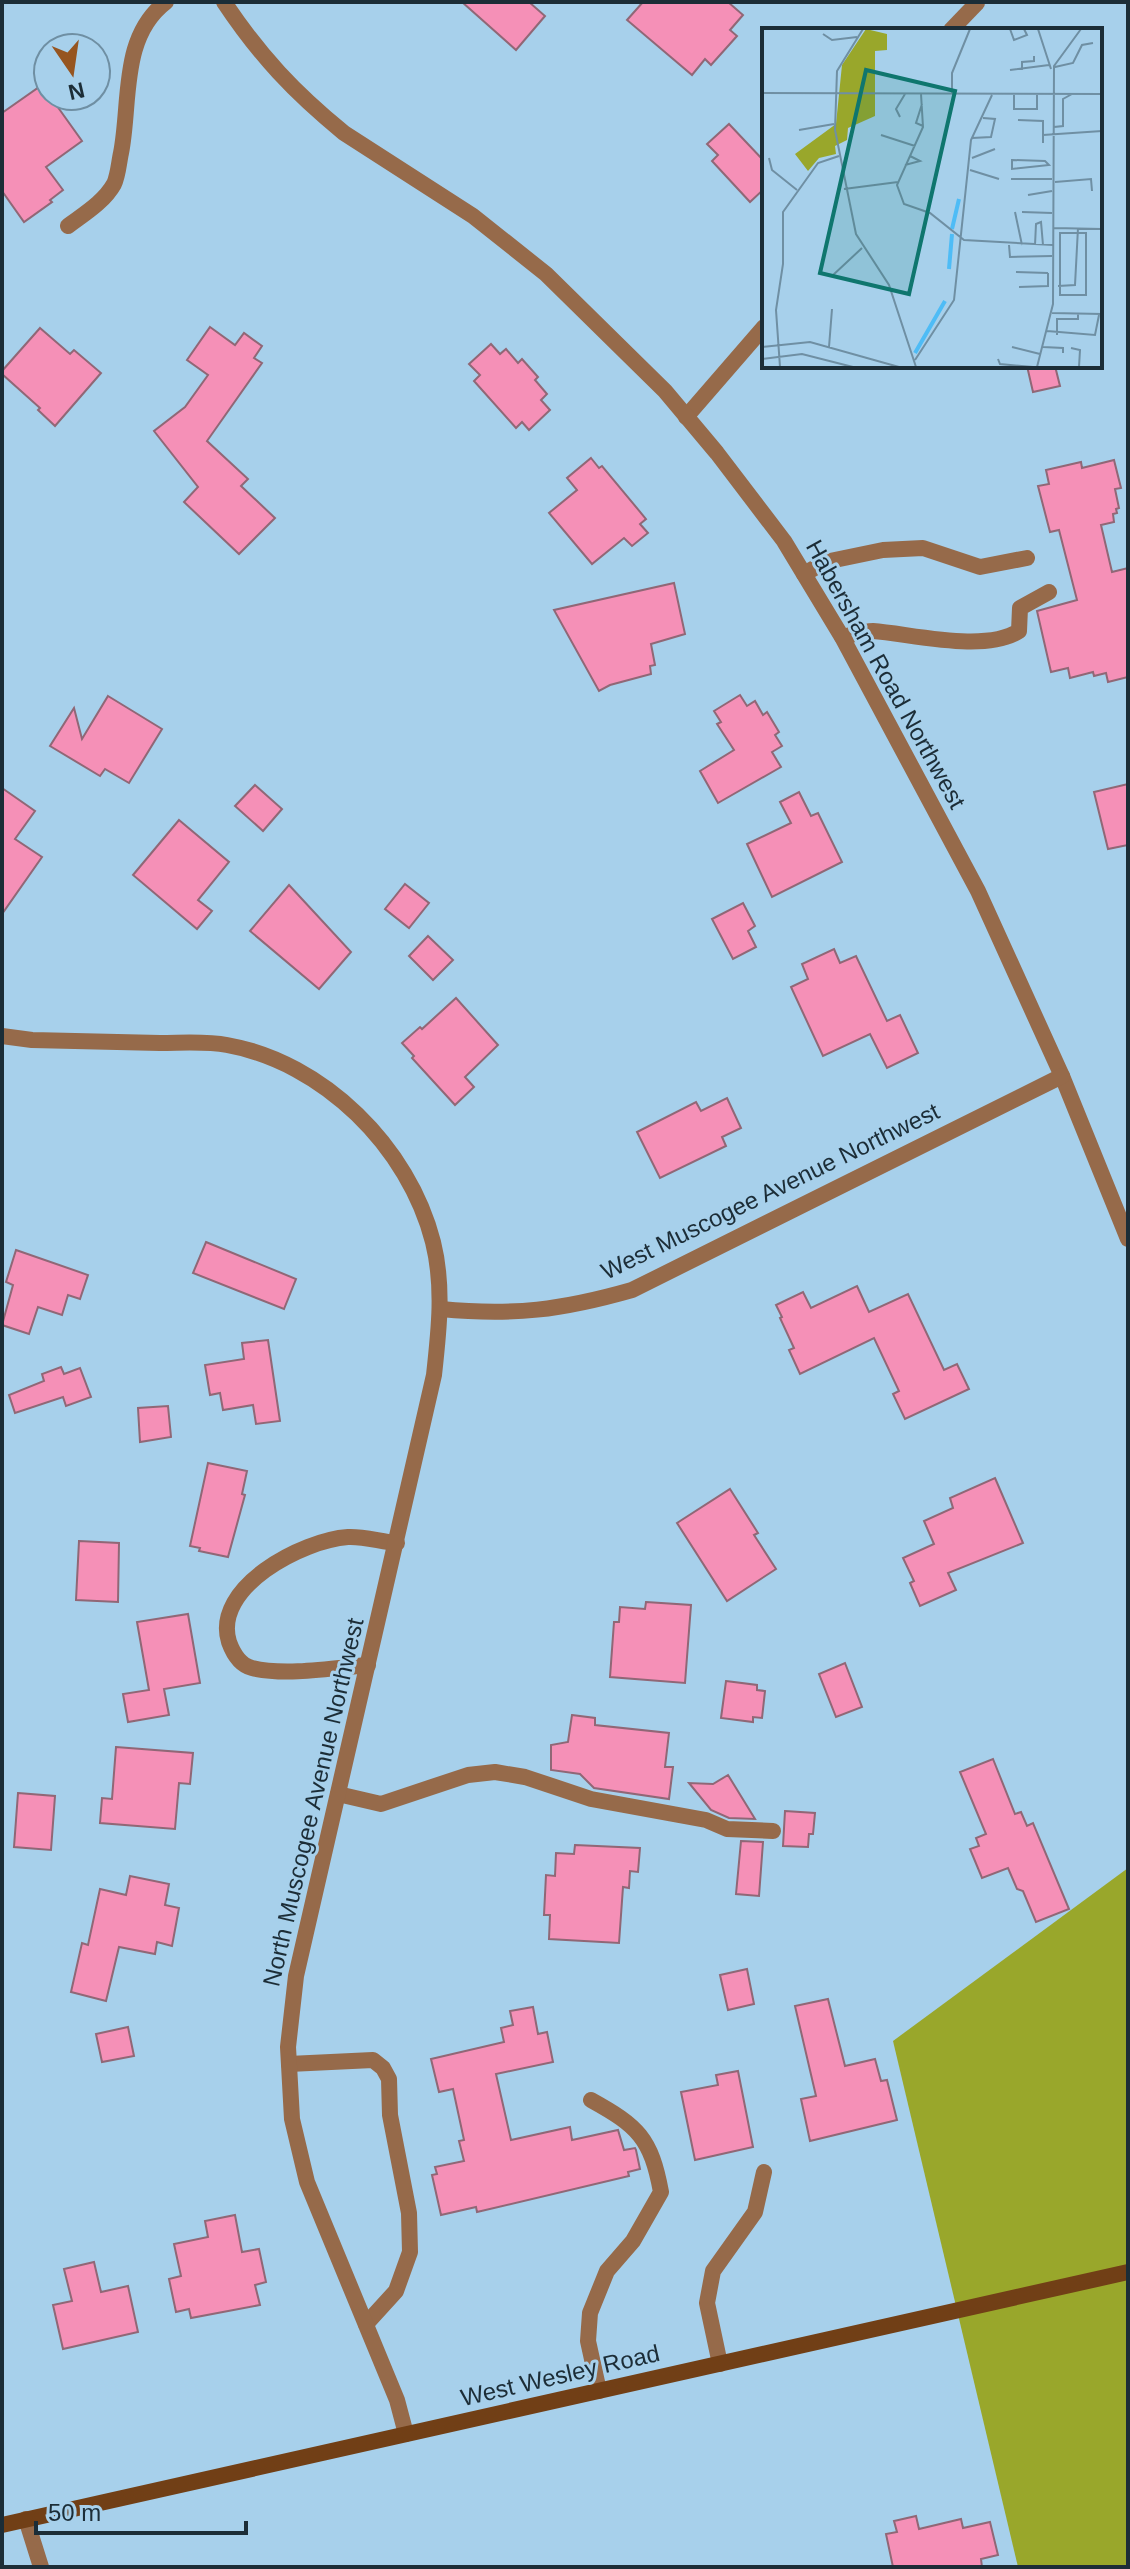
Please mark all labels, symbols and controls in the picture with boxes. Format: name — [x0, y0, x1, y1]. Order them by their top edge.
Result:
inset map — [762, 28, 1102, 368]
north arrow — [32, 32, 112, 112]
text: N — [66, 77, 87, 105]
street label: Habersham Road Northwest — [801, 535, 971, 813]
street label: West Muscogee Avenue Northwest — [597, 1097, 944, 1285]
street label: North Muscogee Avenue Northwest — [257, 1615, 369, 1989]
street label: West Wesley Road — [458, 2339, 662, 2411]
scale bar — [36, 2485, 246, 2535]
text: 50 m — [48, 2499, 101, 2526]

